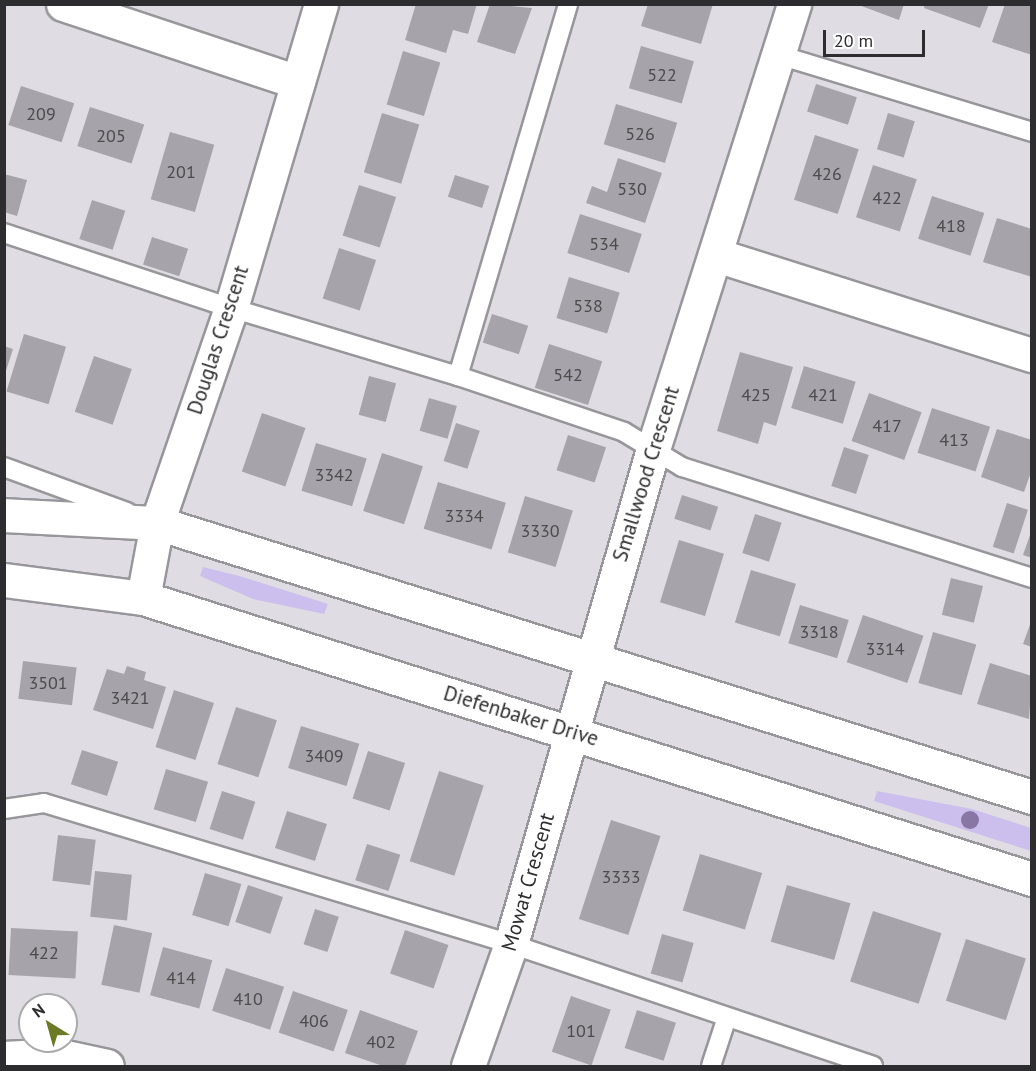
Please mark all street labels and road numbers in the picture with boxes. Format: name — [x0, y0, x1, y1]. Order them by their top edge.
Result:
street label: Douglas Crescent — [182, 262, 254, 418]
street label: Smallwood Crescent — [607, 383, 685, 565]
street label: Diefenbaker Drive — [440, 680, 602, 752]
street label: Mowat Crescent — [496, 810, 560, 954]

